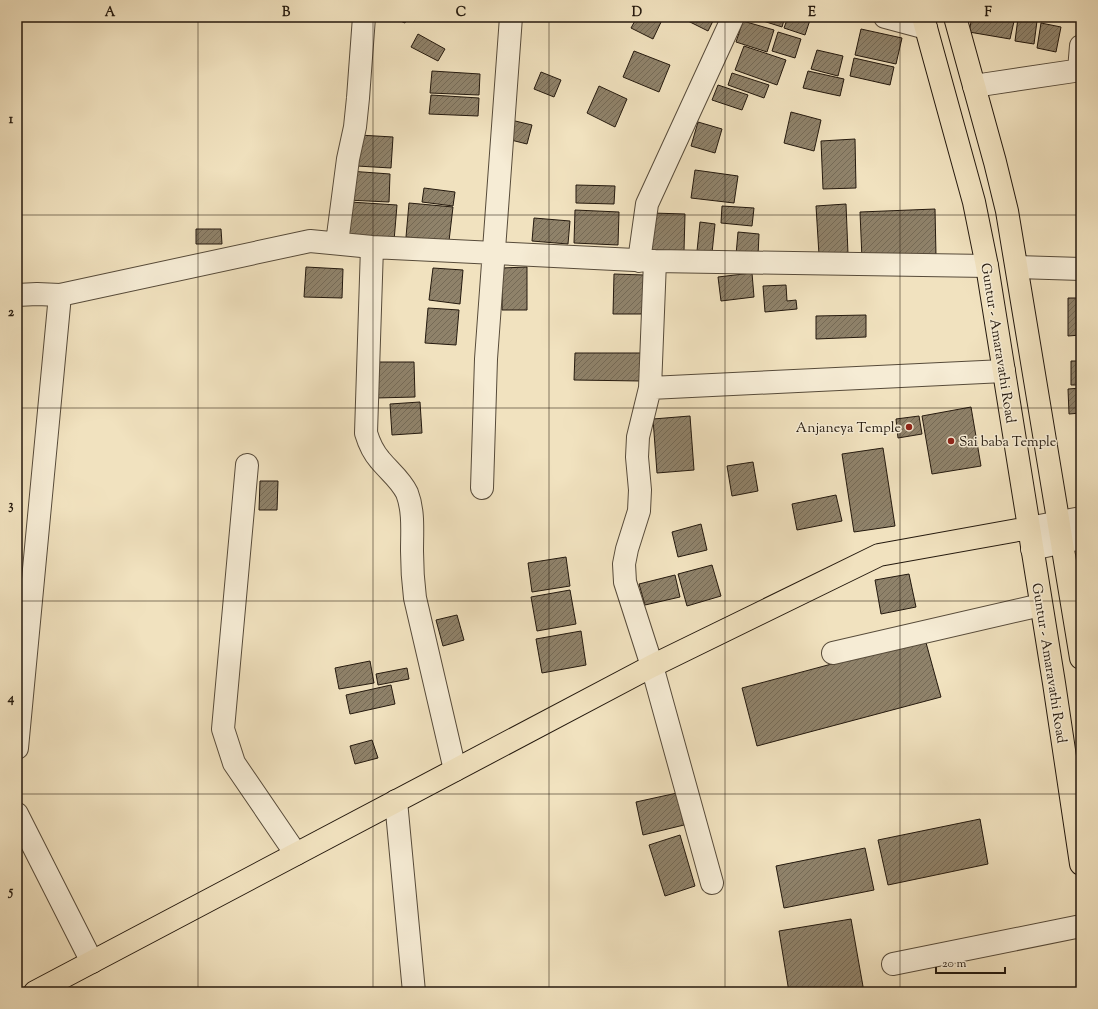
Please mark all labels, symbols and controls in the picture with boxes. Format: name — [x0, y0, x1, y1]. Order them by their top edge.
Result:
text: A — [105, 4, 116, 22]
text: B — [282, 4, 291, 22]
text: C — [456, 4, 466, 22]
text: D — [632, 4, 642, 22]
text: E — [808, 4, 816, 22]
text: F — [984, 4, 992, 22]
text: 1 — [9, 111, 14, 129]
street label: Guntur - Amaravathi Road — [974, 262, 1020, 425]
text: 2 — [8, 304, 15, 322]
place label: Anjaneya Temple — [796, 419, 901, 439]
marker: Anjaneya Temple — [904, 422, 914, 432]
place label: Sai baba Temple — [959, 433, 1056, 453]
marker: Sai baba Temple — [946, 436, 956, 446]
text: 3 — [8, 497, 14, 515]
street label: Guntur - Amaravathi Road — [1025, 582, 1071, 745]
text: 4 — [7, 690, 15, 708]
text: 5 — [8, 883, 14, 901]
scale bar — [936, 949, 1005, 975]
text: 20 m — [942, 955, 967, 973]

